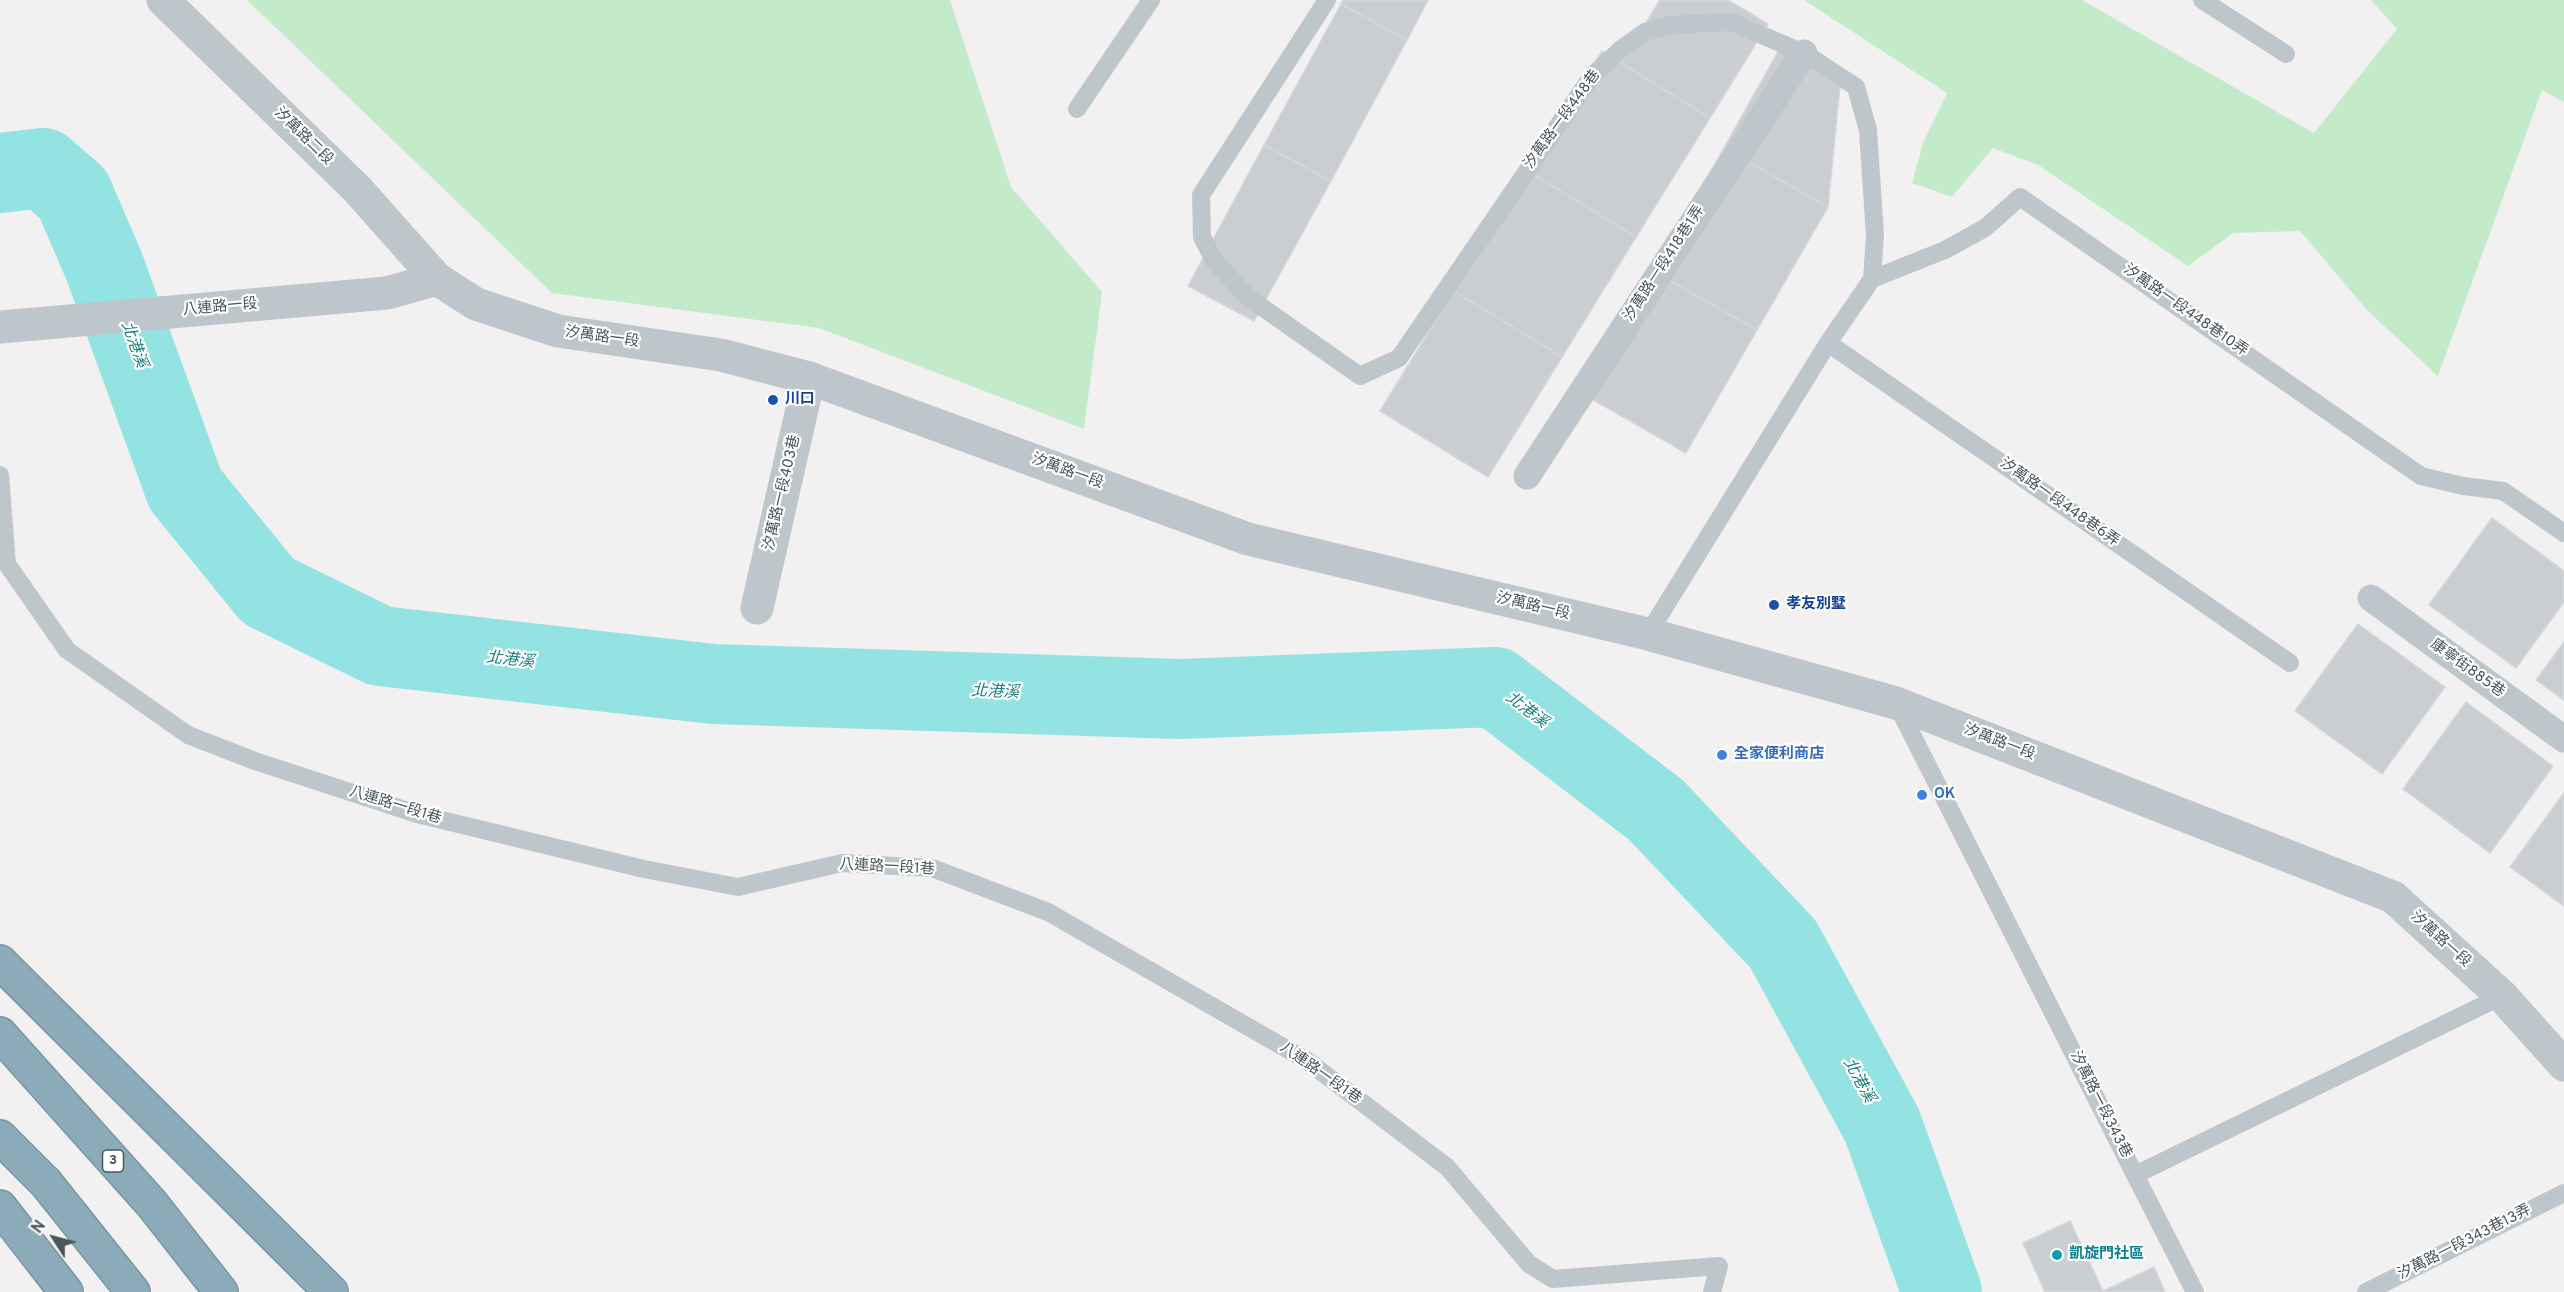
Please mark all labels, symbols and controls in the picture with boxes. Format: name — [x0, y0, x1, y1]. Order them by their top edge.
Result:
street label: 汐萬路一段448巷 — [1521, 67, 1605, 173]
street label: 汐萬路二段 — [270, 104, 336, 170]
street label: 汐萬路一段418巷1弄 — [1621, 203, 1709, 325]
street label: 汐萬路一段448巷10弄 — [2119, 261, 2251, 361]
street label: 八連路一段 — [182, 296, 258, 320]
water label: 北港溪 — [116, 319, 150, 371]
street label: 汐萬路一段 — [564, 324, 640, 352]
place label: 川口 — [785, 391, 815, 409]
marker: 川口 — [766, 393, 780, 407]
street label: 汐萬路一段403巷 — [761, 433, 805, 553]
street label: 汐萬路一段 — [1029, 451, 1105, 493]
street label: 汐萬路一段448巷6弄 — [1996, 455, 2122, 551]
street label: 汐萬路一段 — [1494, 590, 1572, 624]
place label: 孝友別墅 — [1786, 596, 1846, 614]
marker: 孝友別墅 — [1767, 598, 1781, 612]
street label: 康寧街885巷 — [2426, 636, 2508, 702]
water label: 北港溪 — [485, 649, 535, 673]
water label: 北港溪 — [971, 683, 1019, 703]
water label: 北港溪 — [1501, 689, 1551, 733]
street label: 汐萬路一段 — [1961, 721, 2037, 765]
place label: 全家便利商店 — [1734, 746, 1824, 764]
marker: 全家便利商店 — [1715, 748, 1729, 762]
street label: 八連路一段1巷 — [347, 783, 443, 829]
place label: OK — [1934, 786, 1955, 804]
marker: OK — [1915, 788, 1929, 802]
street label: 八連路一段1巷 — [839, 857, 935, 879]
street label: 汐萬路一段 — [2406, 908, 2474, 972]
street label: 八連路一段1巷 — [1276, 1039, 1364, 1109]
street label: 汐萬路一段343巷 — [2065, 1049, 2135, 1161]
water label: 北港溪 — [1838, 1055, 1878, 1107]
road number: 3 — [102, 1150, 124, 1172]
street label: 汐萬路一段343巷13弄 — [2395, 1202, 2535, 1284]
north arrow — [24, 1208, 84, 1268]
text: N — [28, 1217, 51, 1238]
place label: 凱旋門社區 — [2069, 1246, 2144, 1264]
marker: 凱旋門社區 — [2050, 1248, 2064, 1262]

